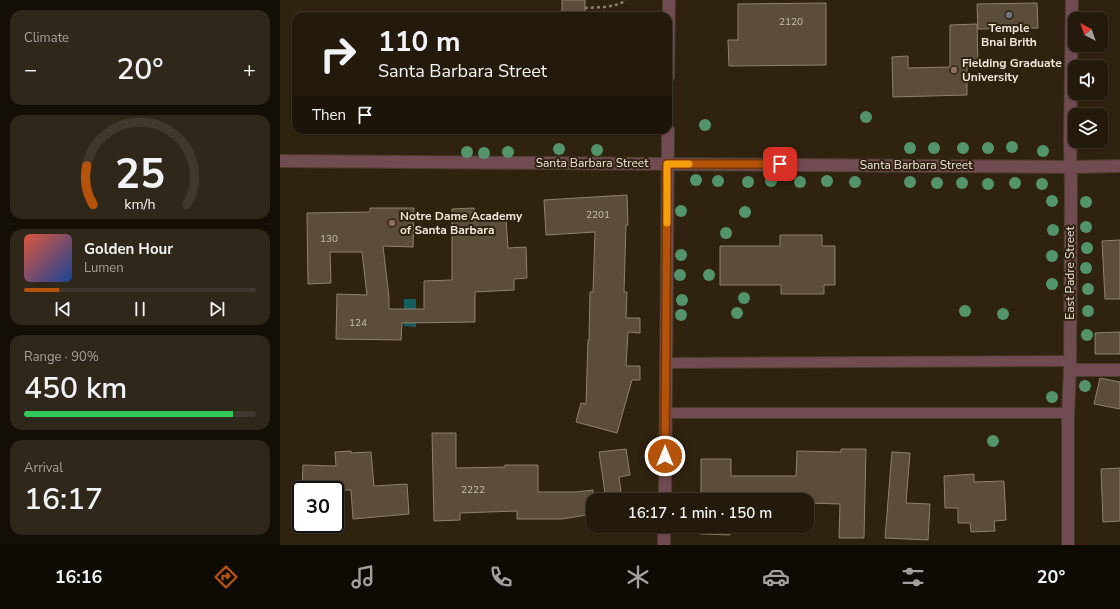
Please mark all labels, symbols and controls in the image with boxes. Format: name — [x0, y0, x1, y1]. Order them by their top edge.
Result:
marker: Temple Bnai Brith — [1004, 10, 1014, 20]
north arrow — [1068, 12, 1108, 52]
map controls — [1068, 12, 1108, 148]
house number: 2120 — [779, 15, 803, 29]
place label: Temple Bnai Brith — [981, 20, 1037, 50]
text: 110 m — [378, 23, 461, 61]
icon: right — [312, 28, 364, 80]
text: Climate — [24, 29, 69, 47]
text: 20° — [116, 49, 164, 90]
text: − — [24, 55, 37, 85]
text: + — [243, 55, 256, 85]
place label: Fielding Graduate University — [962, 55, 1062, 85]
text: Santa Barbara Street — [378, 59, 547, 83]
button: sound — [1068, 60, 1108, 100]
marker: Fielding Graduate University — [949, 65, 959, 75]
icon: arrive — [354, 104, 376, 126]
text: Then — [312, 105, 346, 125]
button: layers — [1068, 108, 1108, 148]
text: 25 — [115, 146, 165, 203]
pin — [763, 147, 797, 181]
icon: arrive — [769, 153, 791, 175]
street label: Santa Barbara Street — [536, 155, 649, 171]
street label: Santa Barbara Street — [860, 157, 973, 173]
text: km/h — [124, 195, 156, 214]
place label: Notre Dame Academy of Santa Barbara — [400, 208, 523, 238]
house number: 2201 — [586, 208, 610, 222]
marker: Notre Dame Academy of Santa Barbara — [387, 218, 397, 228]
street label: East Padre Street — [1062, 226, 1078, 320]
house number: 130 — [320, 232, 338, 246]
text: Golden Hour — [84, 239, 173, 259]
text: Lumen — [84, 259, 124, 277]
icon: previous — [52, 298, 74, 320]
icon: pause — [129, 298, 151, 320]
icon: next — [206, 298, 228, 320]
house number: 124 — [349, 316, 367, 330]
text: Range · 90% — [24, 348, 99, 366]
text: 450 km — [24, 368, 127, 409]
position arrow — [644, 435, 686, 477]
text: Arrival — [24, 459, 63, 477]
text: 16:17 — [24, 479, 103, 520]
speed limit sign: 30 — [292, 481, 344, 533]
house number: 2222 — [461, 483, 485, 497]
text: 16:17 · 1 min · 150 m — [628, 503, 772, 523]
icon: directions — [212, 563, 240, 591]
icon: music — [349, 563, 377, 591]
icon: phone — [487, 563, 515, 591]
icon: climate — [624, 563, 652, 591]
icon: car — [762, 563, 790, 591]
icon: filters — [899, 563, 927, 591]
text: 16:16 — [55, 565, 102, 589]
text: 20° — [1037, 565, 1065, 589]

